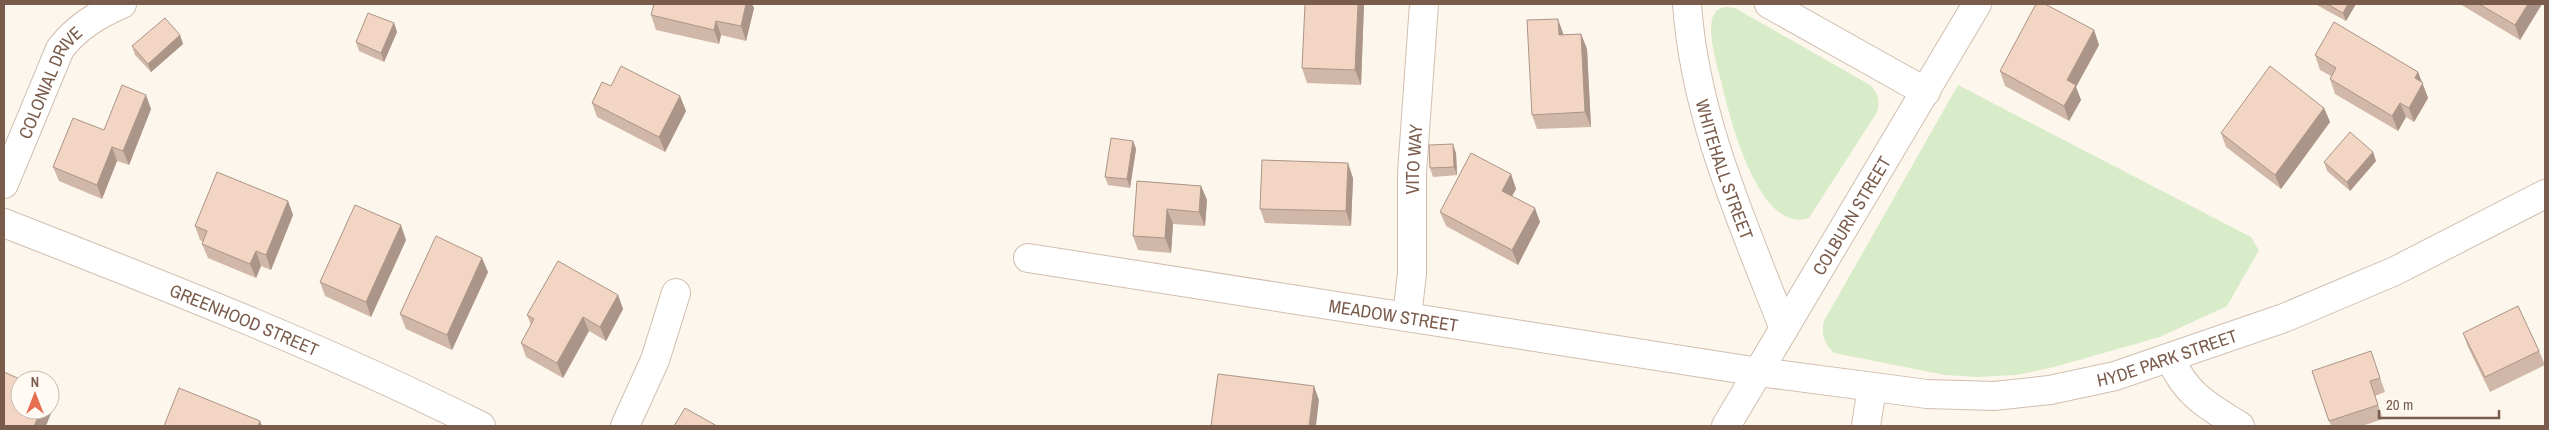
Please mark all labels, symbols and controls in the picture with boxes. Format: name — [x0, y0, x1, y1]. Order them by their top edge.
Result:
street label: COLONIAL DRIVE — [12, 20, 87, 142]
street label: WHITEHALL STREET — [1690, 96, 1760, 243]
street label: VITO WAY — [1400, 123, 1428, 194]
street label: COLBURN STREET — [1806, 151, 1896, 280]
street label: GREENHOOD STREET — [166, 277, 323, 362]
street label: MEADOW STREET — [1327, 293, 1460, 337]
street label: HYDE PARK STREET — [2094, 323, 2240, 392]
north arrow — [10, 370, 60, 420]
text: N — [31, 373, 39, 391]
scale bar — [2379, 388, 2499, 420]
text: 20 m — [2386, 394, 2413, 415]

